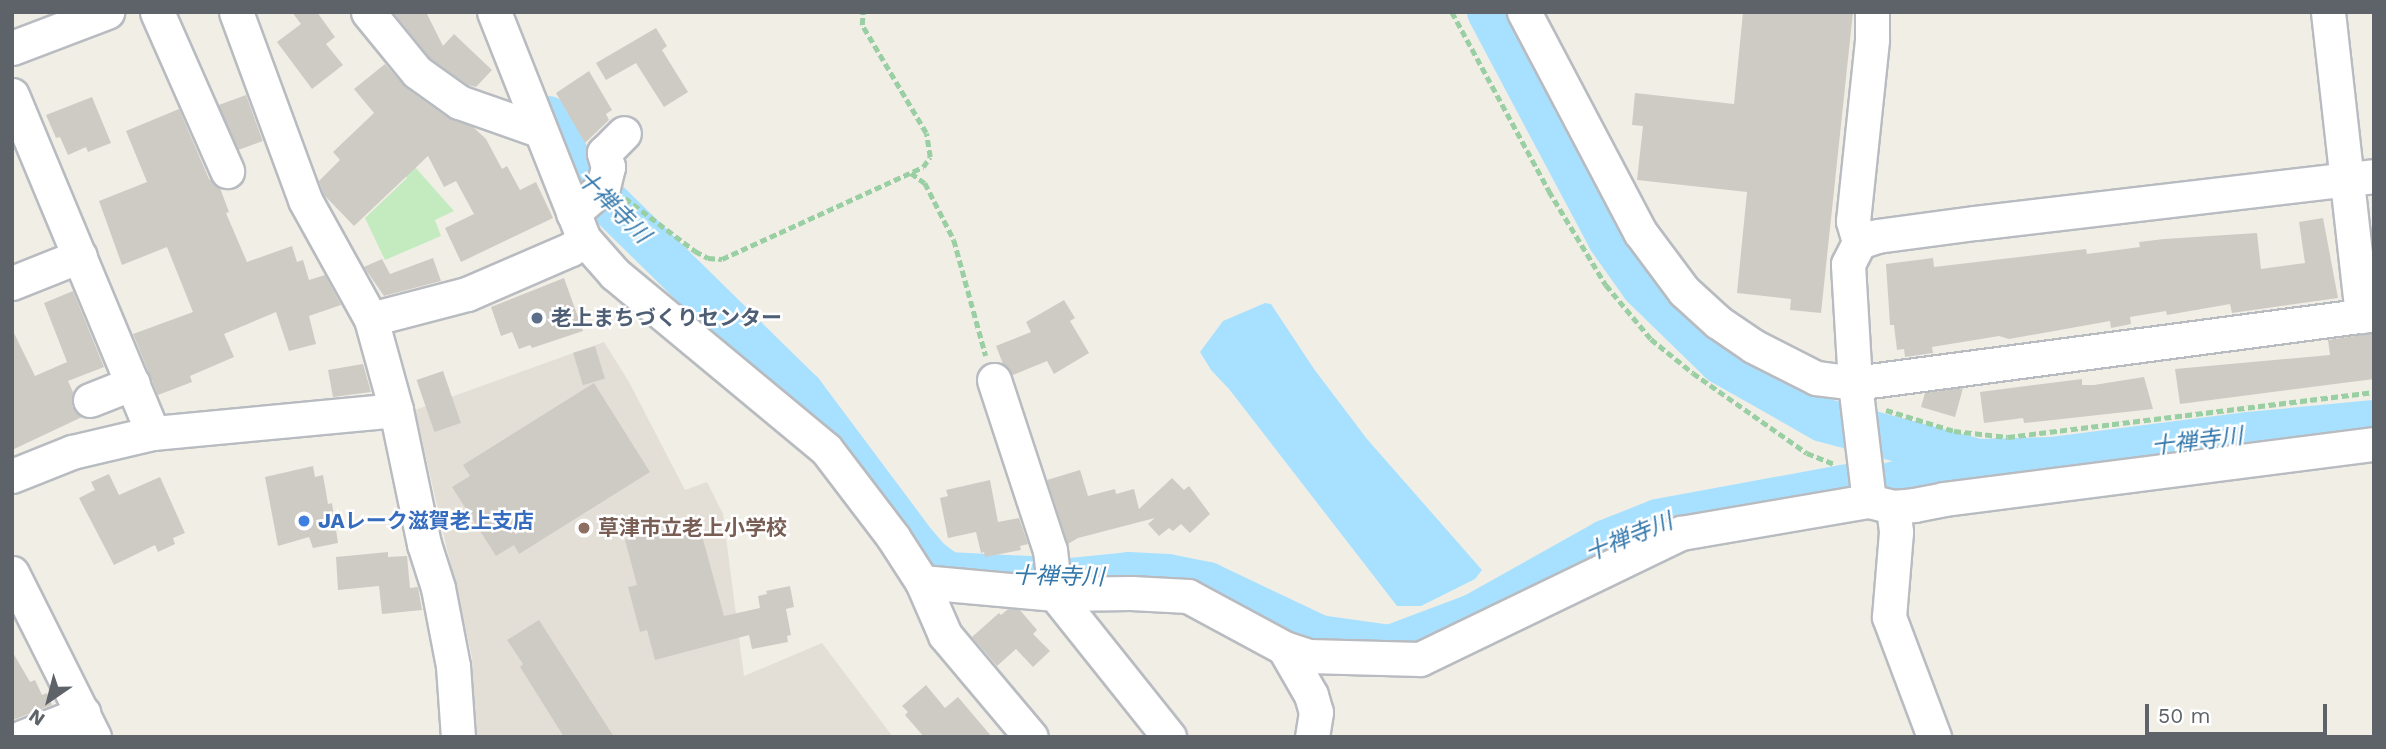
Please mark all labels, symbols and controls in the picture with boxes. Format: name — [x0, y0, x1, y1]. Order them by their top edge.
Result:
water label: 十禅寺川 — [571, 165, 655, 249]
place label: 老上まちづくりセンター — [551, 305, 782, 331]
marker: 老上まちづくりセンター — [529, 310, 545, 326]
water label: 十禅寺川 — [2150, 423, 2244, 461]
place label: JAレーク滋賀老上支店 — [318, 508, 534, 534]
water label: 十禅寺川 — [1581, 508, 1677, 568]
marker: JAレーク滋賀老上支店 — [296, 513, 312, 529]
place label: 草津市立老上小学校 — [598, 515, 787, 541]
marker: 草津市立老上小学校 — [576, 520, 592, 536]
water label: 十禅寺川 — [1012, 562, 1104, 592]
north arrow — [14, 665, 84, 735]
scale bar — [2148, 690, 2330, 734]
text: 50 m — [2158, 703, 2210, 728]
text: N — [24, 704, 49, 731]

